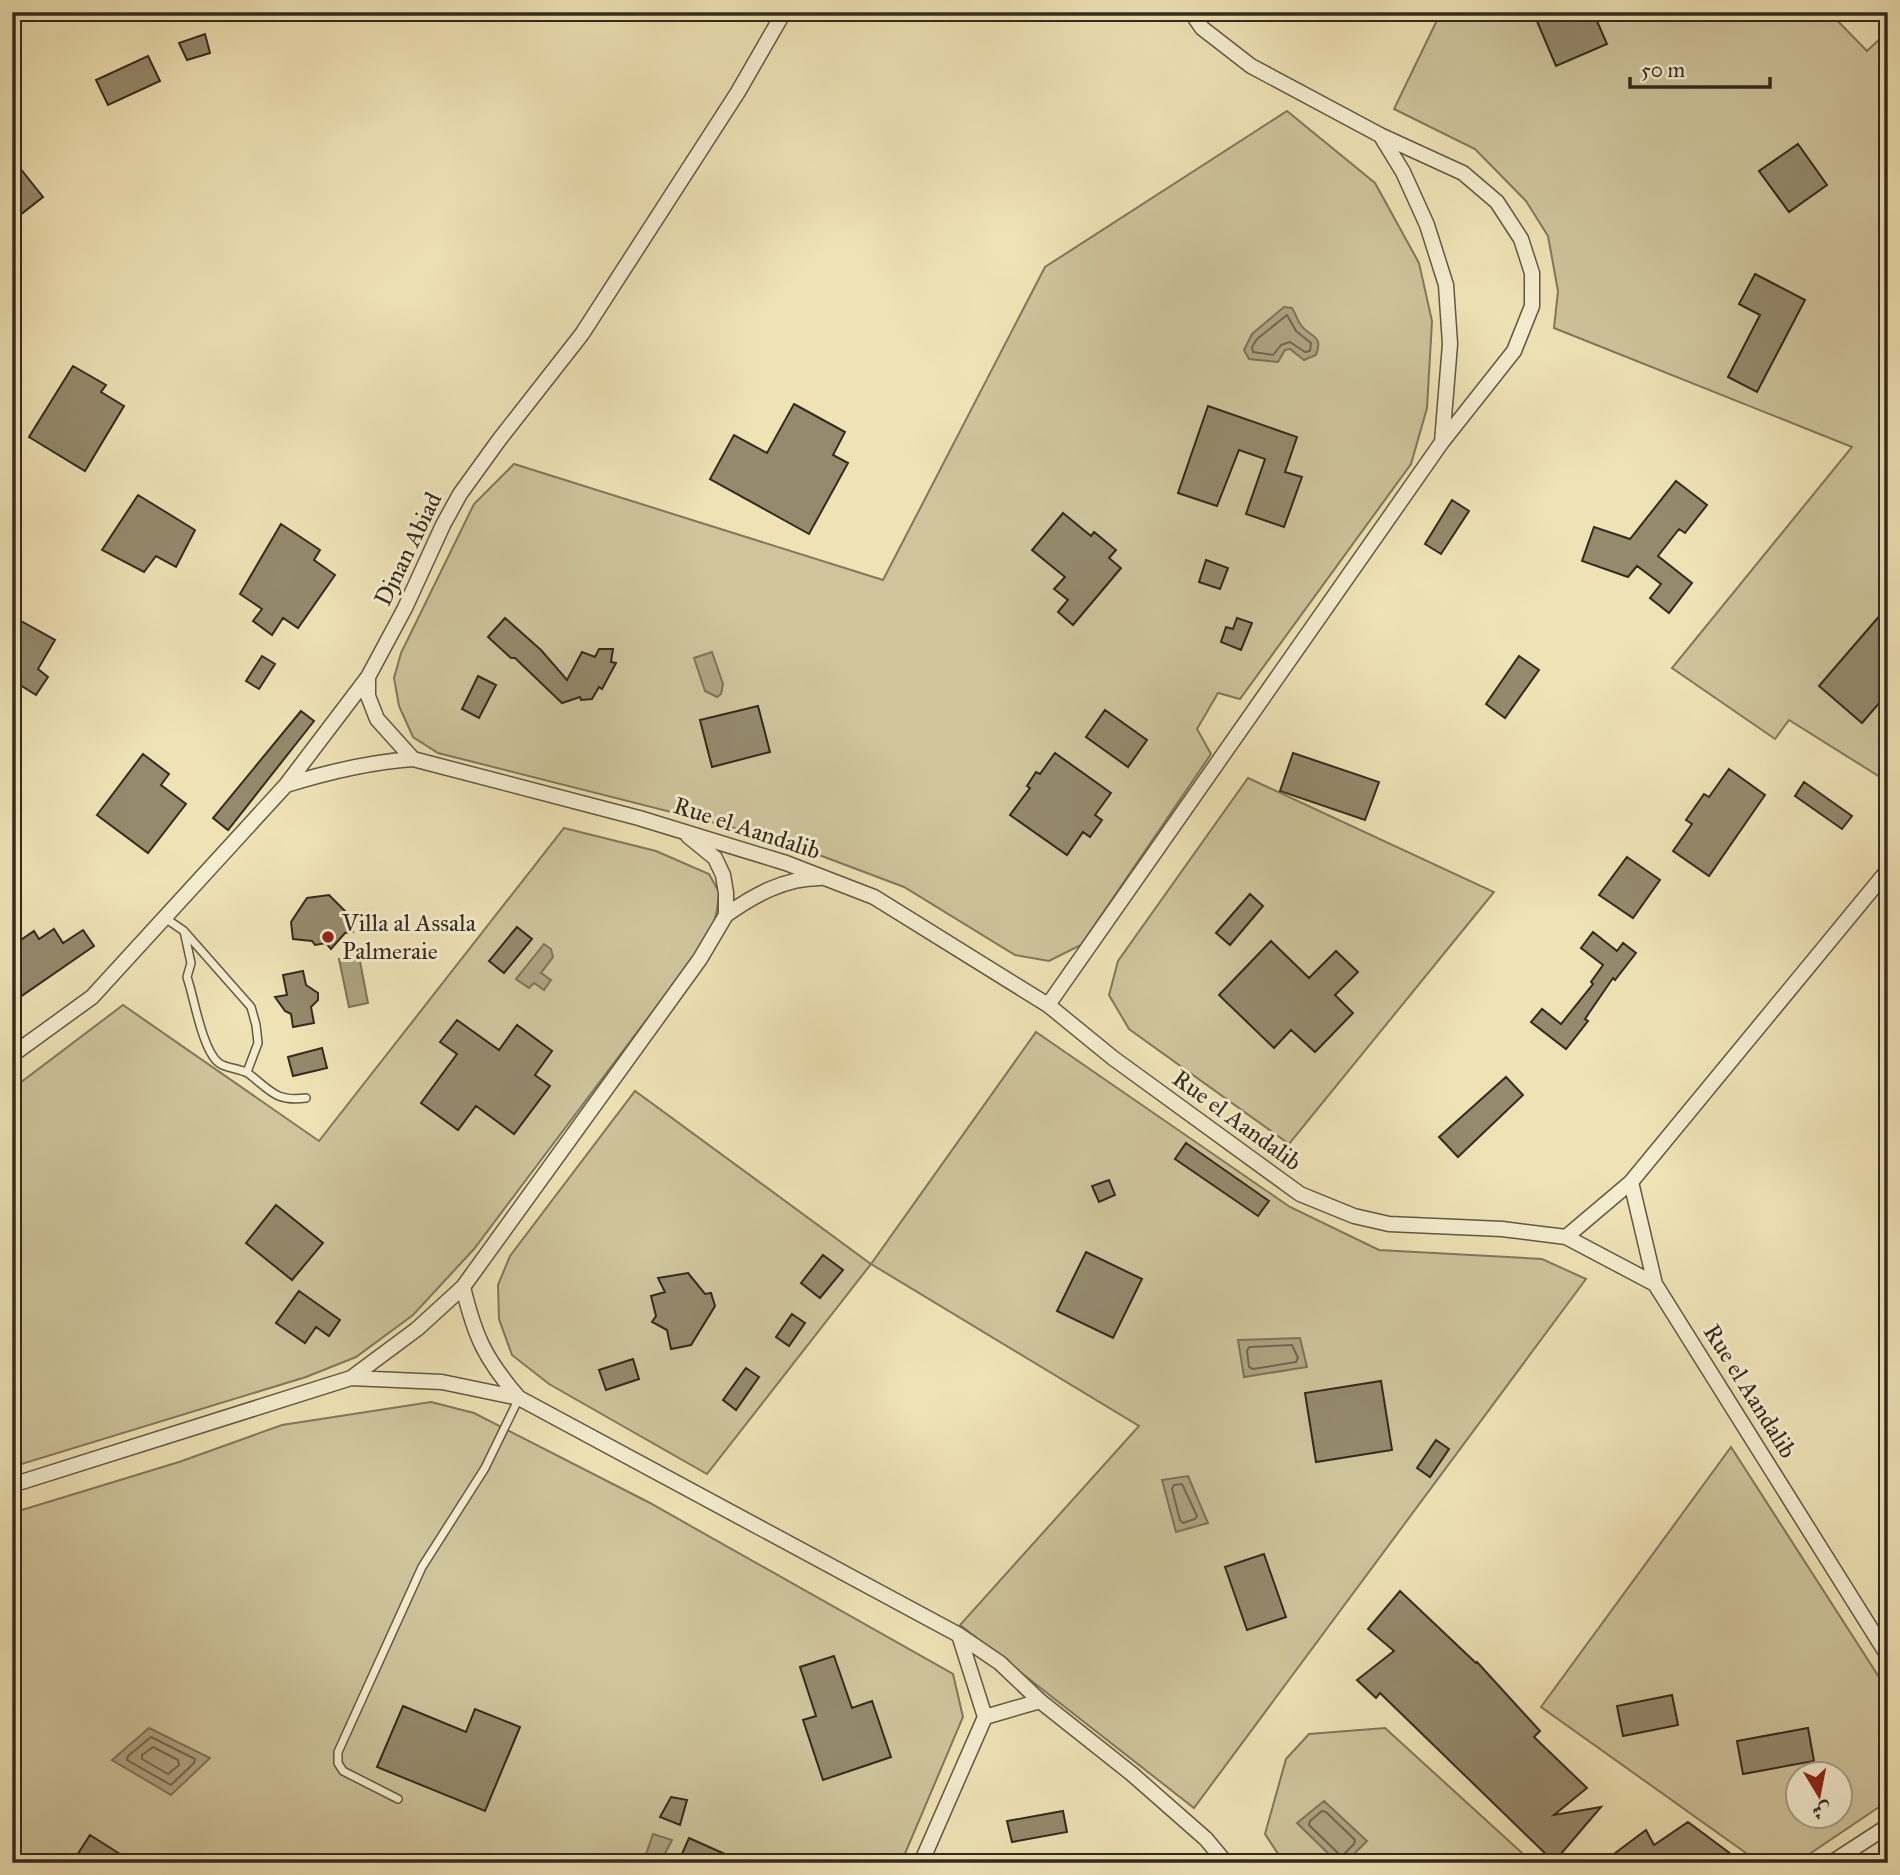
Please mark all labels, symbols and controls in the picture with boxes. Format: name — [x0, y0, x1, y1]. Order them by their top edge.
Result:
scale bar — [1630, 46, 1770, 90]
text: 50 m — [1641, 57, 1686, 83]
street label: Djnan Abiad — [368, 487, 448, 611]
street label: Rue el Aandalib — [670, 790, 824, 866]
place label: Villa al Assala Palmeraie — [341, 908, 477, 966]
marker: Villa al Assala Palmeraie — [320, 929, 336, 945]
street label: Rue el Aandalib — [1167, 1063, 1307, 1177]
street label: Rue el Aandalib — [1697, 1318, 1803, 1464]
north arrow — [1784, 1759, 1854, 1829]
text: ش — [1811, 1798, 1833, 1824]

